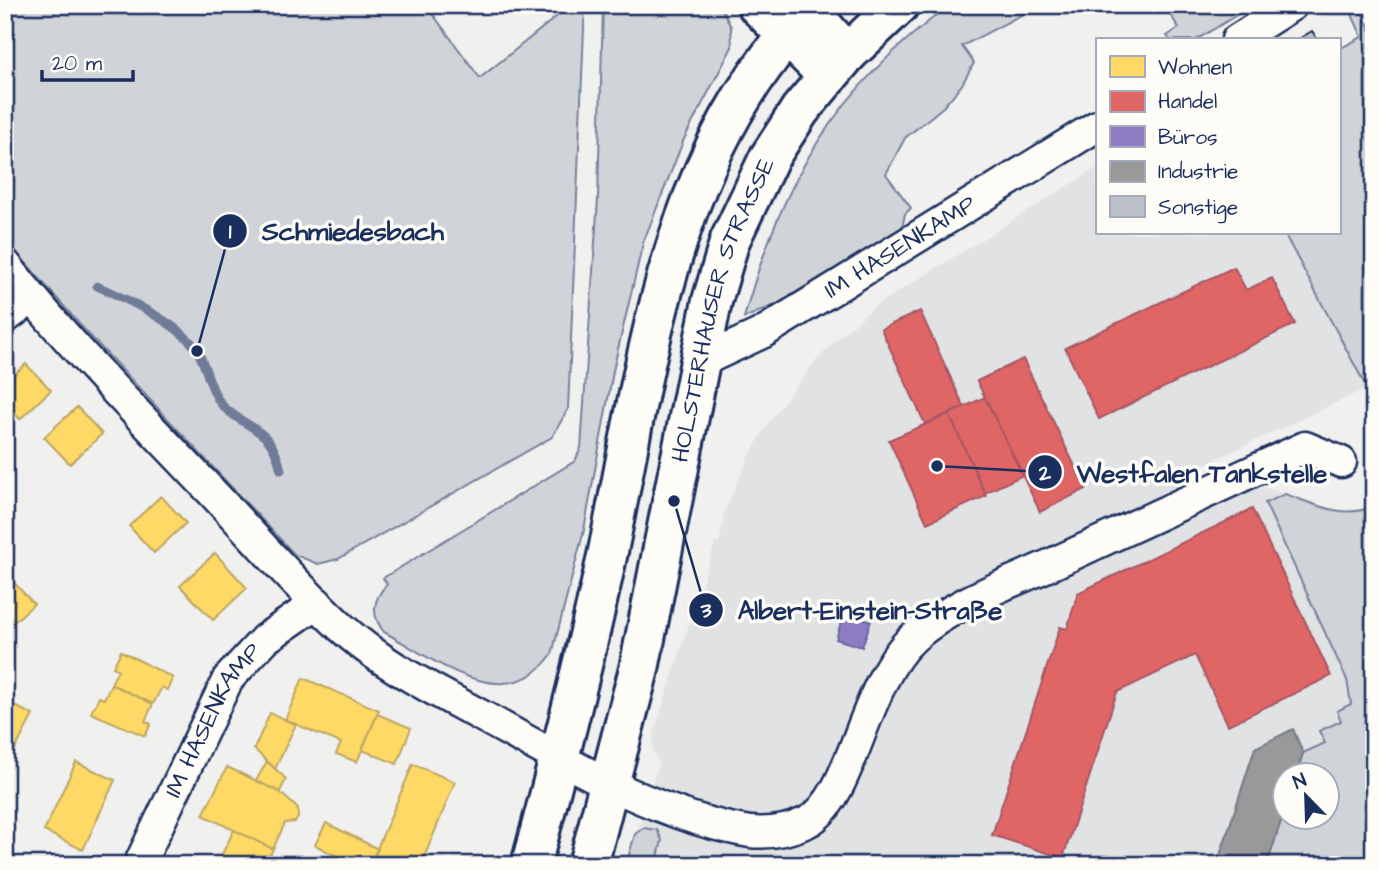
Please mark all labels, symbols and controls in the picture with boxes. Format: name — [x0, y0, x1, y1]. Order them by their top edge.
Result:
scale bar — [42, 38, 133, 82]
legend — [1096, 38, 1340, 234]
text: 20 m — [52, 49, 103, 78]
text: Wohnen — [1158, 53, 1232, 82]
text: Handel — [1158, 87, 1217, 116]
text: Büros — [1158, 123, 1218, 152]
street label: HOLSTERHAUSER STRASSE — [663, 152, 784, 465]
text: Industrie — [1158, 157, 1238, 186]
street label: IM HASENKAMP — [818, 188, 983, 307]
text: Sonstige — [1158, 193, 1238, 224]
callout: Schmiedesbach — [213, 207, 458, 254]
text: Schmiedesbach — [261, 214, 445, 250]
text: 1 — [229, 217, 232, 246]
callout: Westfalen Tankstelle — [1027, 449, 1341, 496]
text: Westfalen Tankstelle — [1076, 456, 1327, 492]
text: 2 — [1038, 459, 1052, 488]
callout: Albert-Einstein-Straße — [689, 586, 1016, 633]
text: Albert-Einstein-Straße — [738, 593, 1002, 629]
text: 3 — [700, 596, 712, 625]
street label: IM HASENKAMP — [157, 636, 270, 803]
north arrow — [1270, 762, 1340, 832]
text: N — [1289, 767, 1311, 796]

